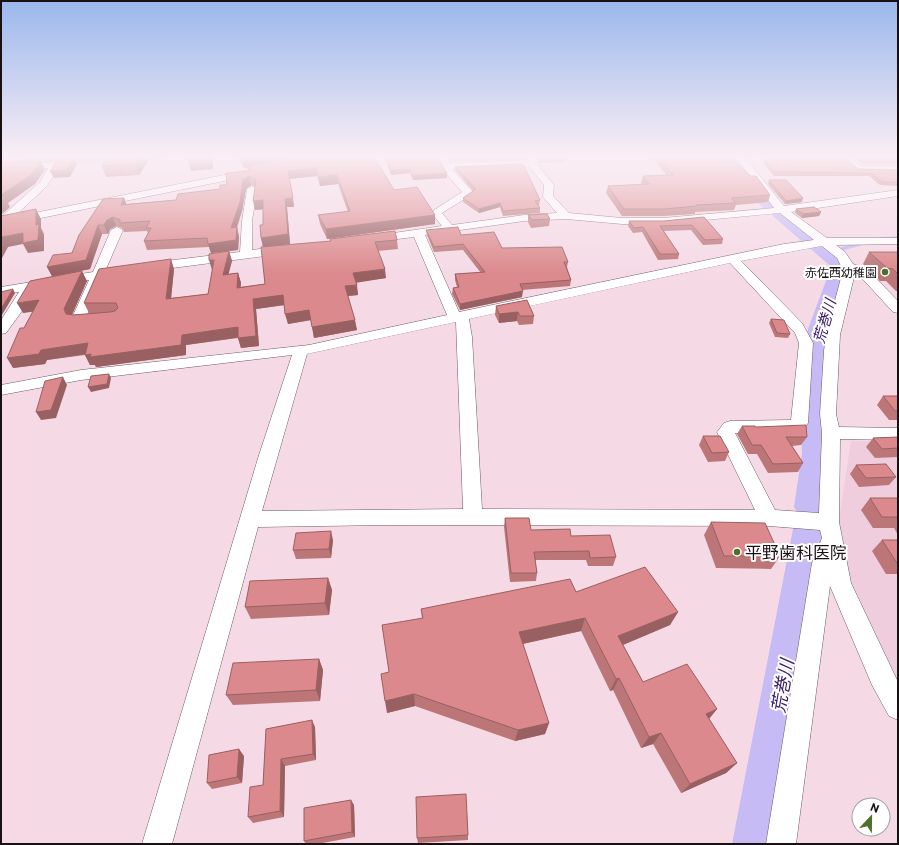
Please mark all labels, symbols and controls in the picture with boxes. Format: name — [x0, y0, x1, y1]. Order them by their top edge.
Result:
place label: 赤佐西幼稚園 — [805, 265, 877, 279]
marker: 赤佐西幼稚園 — [880, 267, 890, 277]
water label: 荒巻川 — [809, 295, 839, 345]
place label: 平野歯科医院 — [745, 542, 847, 563]
marker: 平野歯科医院 — [732, 547, 742, 557]
water label: 荒巻川 — [766, 656, 798, 714]
north arrow — [851, 797, 891, 837]
text: N — [869, 800, 881, 815]

